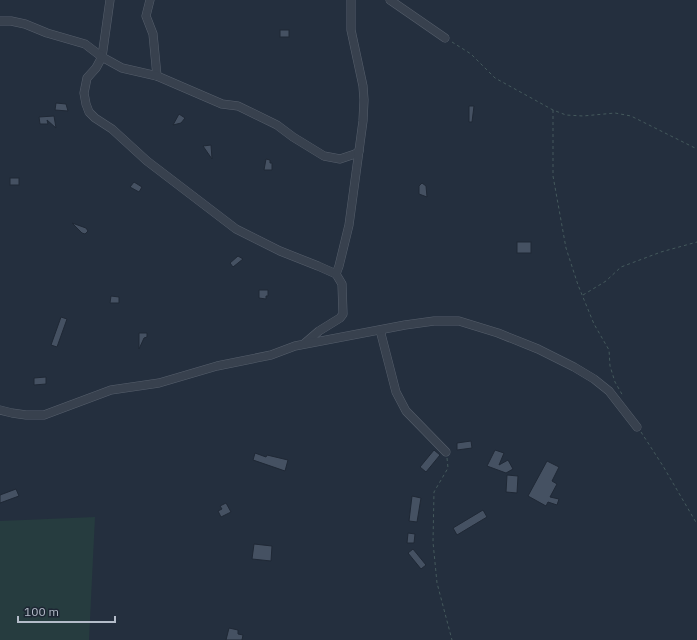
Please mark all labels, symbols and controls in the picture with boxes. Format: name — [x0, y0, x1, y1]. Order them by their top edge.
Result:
scale bar — [18, 598, 115, 624]
text: 100 m — [24, 604, 59, 619]

